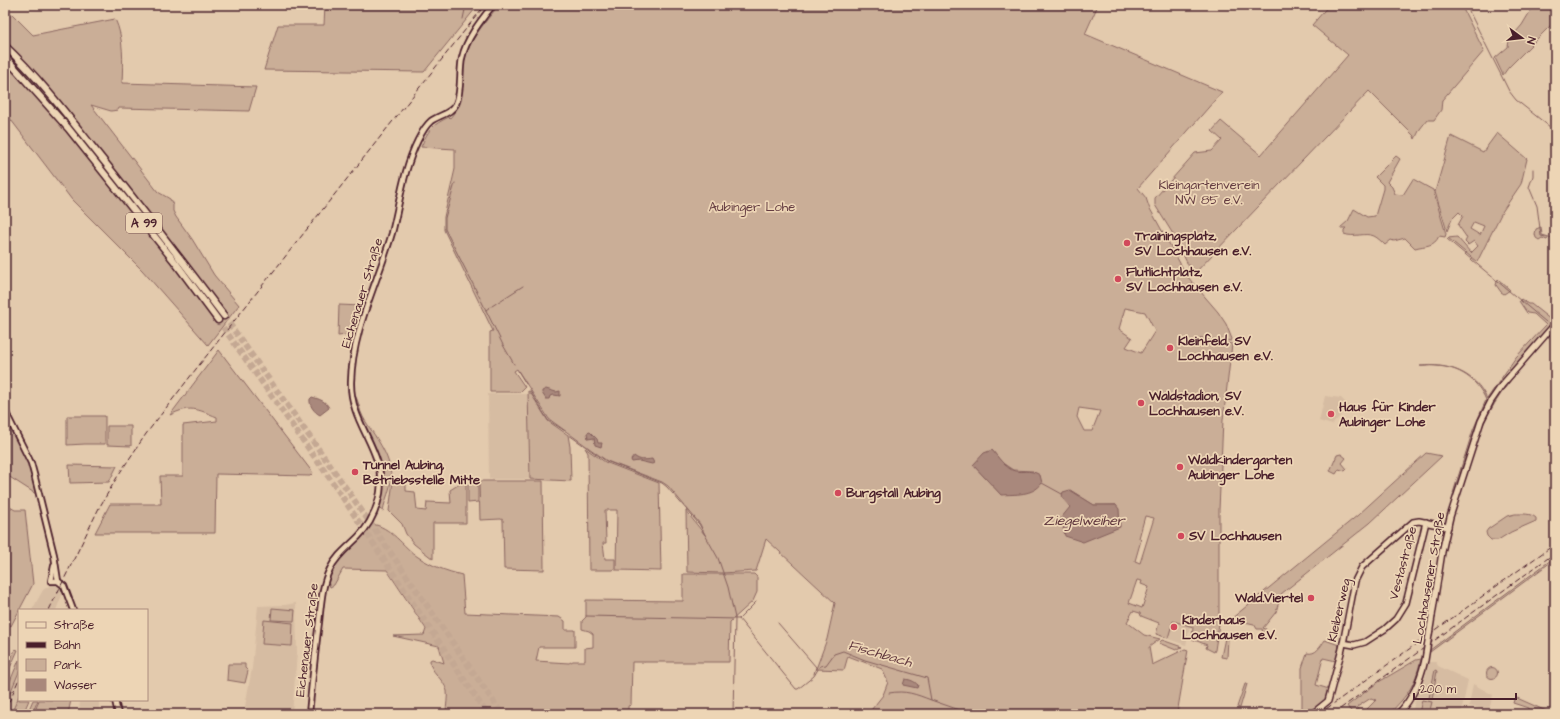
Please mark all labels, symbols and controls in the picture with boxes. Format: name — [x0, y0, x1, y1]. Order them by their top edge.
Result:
north arrow — [1502, 18, 1542, 58]
text: N — [1523, 35, 1539, 46]
park label: Kleingartenverein NW 85 e.V. — [1158, 176, 1260, 209]
park label: Aubinger Lohe — [709, 198, 795, 217]
road number: A 99 — [126, 213, 162, 233]
place label: Trainingsplatz, SV Lochhausen e.V. — [1134, 227, 1252, 260]
street label: Eichenauer Straße — [337, 236, 387, 350]
marker: Trainingsplatz, SV Lochhausen e.V. — [1122, 238, 1132, 248]
place label: Flutlichtplatz, SV Lochhausen e.V. — [1125, 263, 1243, 296]
marker: Flutlichtplatz, SV Lochhausen e.V. — [1113, 274, 1123, 284]
place label: Kleinfeld, SV Lochhausen e.V. — [1178, 332, 1273, 365]
marker: Kleinfeld, SV Lochhausen e.V. — [1165, 343, 1175, 353]
place label: Waldstadion, SV Lochhausen e.V. — [1148, 387, 1244, 420]
marker: Waldstadion, SV Lochhausen e.V. — [1136, 398, 1146, 408]
place label: Haus für Kinder Aubinger Lohe — [1339, 398, 1437, 433]
marker: Haus für Kinder Aubinger Lohe — [1326, 409, 1336, 419]
place label: Waldkindergarten Aubinger Lohe — [1187, 451, 1293, 486]
place label: Tunnel Aubing, Betriebsstelle Mitte — [362, 456, 480, 489]
marker: Waldkindergarten Aubinger Lohe — [1175, 462, 1185, 472]
marker: Tunnel Aubing, Betriebsstelle Mitte — [350, 467, 360, 477]
place label: Burgstall Aubing — [846, 484, 941, 504]
marker: Burgstall Aubing — [833, 488, 843, 498]
water label: Ziegelweiher — [1044, 511, 1126, 531]
street label: Lochhausener Straße — [1409, 511, 1449, 645]
street label: Vestastraße — [1385, 524, 1421, 602]
place label: SV Lochhausen — [1188, 527, 1282, 545]
marker: SV Lochhausen — [1176, 531, 1186, 541]
street label: Kleiberweg — [1323, 576, 1356, 644]
street label: Eichenauer Straße — [291, 582, 323, 698]
place label: Wald.Viertel — [1234, 589, 1303, 607]
marker: Wald.Viertel — [1306, 593, 1316, 603]
legend — [18, 609, 148, 701]
place label: Kinderhaus Lochhausen e.V. — [1182, 611, 1277, 644]
text: Straße — [54, 617, 95, 634]
marker: Kinderhaus Lochhausen e.V. — [1169, 622, 1179, 632]
water label: Fischbach — [846, 635, 915, 673]
text: Bahn — [54, 637, 81, 654]
text: Park — [54, 657, 82, 674]
scale bar — [1414, 675, 1516, 701]
text: Wasser — [54, 677, 97, 694]
text: 200 m — [1420, 681, 1457, 698]

